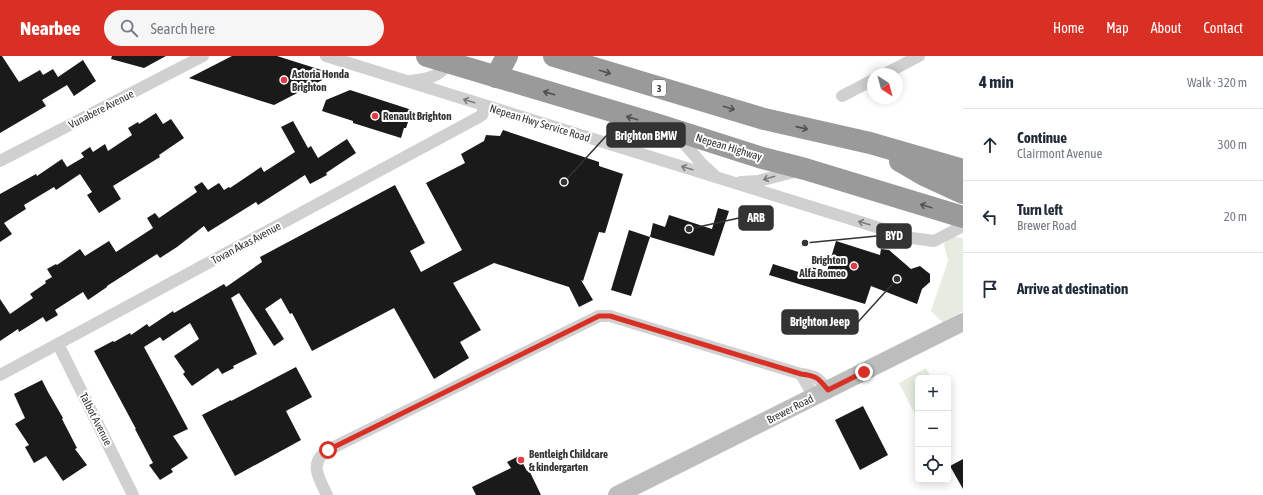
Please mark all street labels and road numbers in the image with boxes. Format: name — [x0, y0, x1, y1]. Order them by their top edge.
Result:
road number: 3 — [652, 80, 666, 96]
street label: Vunabere Avenue — [66, 87, 136, 131]
street label: Nepean Hwy Service Road — [488, 102, 592, 144]
street label: Nepean Highway — [694, 131, 764, 163]
street label: Tovan Akas Avenue — [209, 220, 283, 266]
street label: Talbot Avenue — [78, 391, 114, 447]
street label: Brewer Road — [765, 392, 815, 426]

